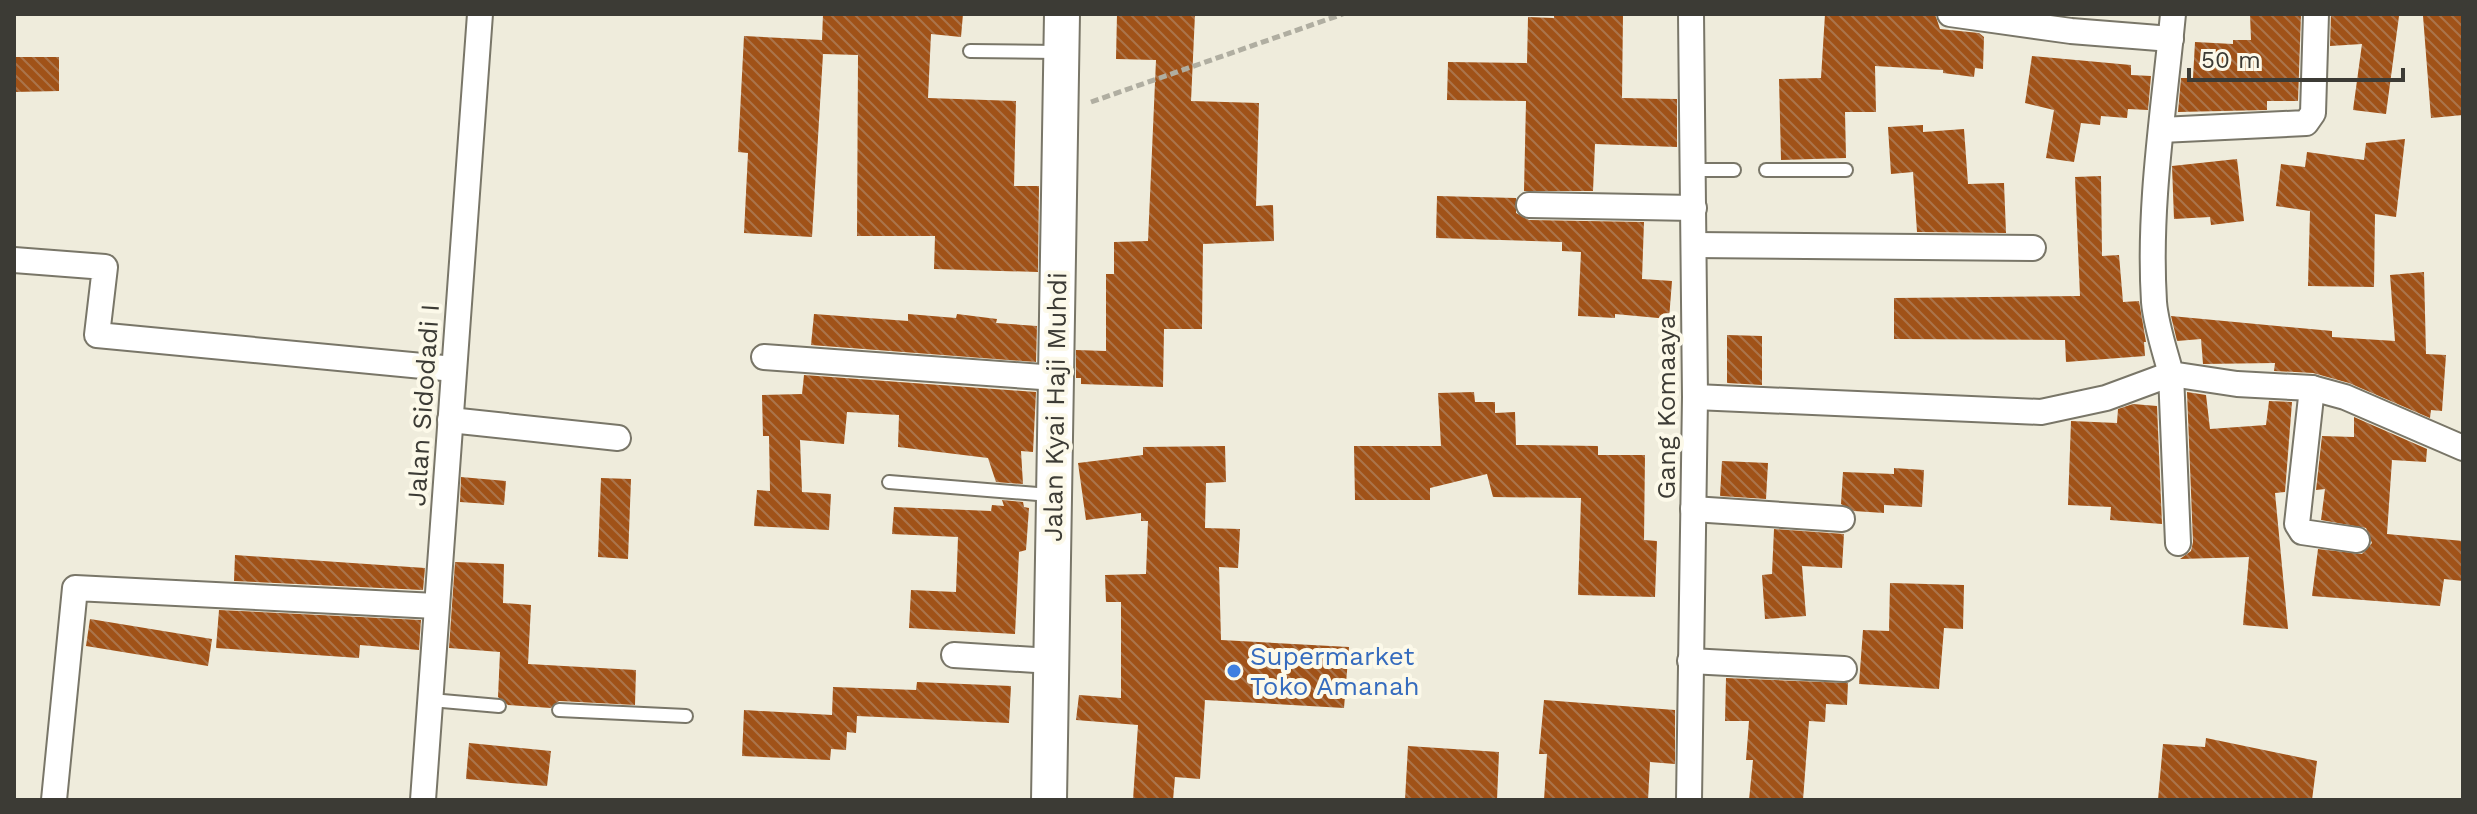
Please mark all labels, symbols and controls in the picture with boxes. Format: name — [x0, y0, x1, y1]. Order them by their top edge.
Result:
scale bar — [2189, 32, 2403, 82]
text: 50 m — [2201, 46, 2261, 74]
street label: Jalan Kyai Haji Muhdi — [1038, 272, 1072, 542]
street label: Jalan Sidodadi I — [401, 303, 445, 507]
street label: Gang Komaaya — [1651, 314, 1681, 500]
place label: Supermarket Toko Amanah — [1250, 641, 1420, 701]
marker: Supermarket Toko Amanah — [1225, 662, 1243, 680]

